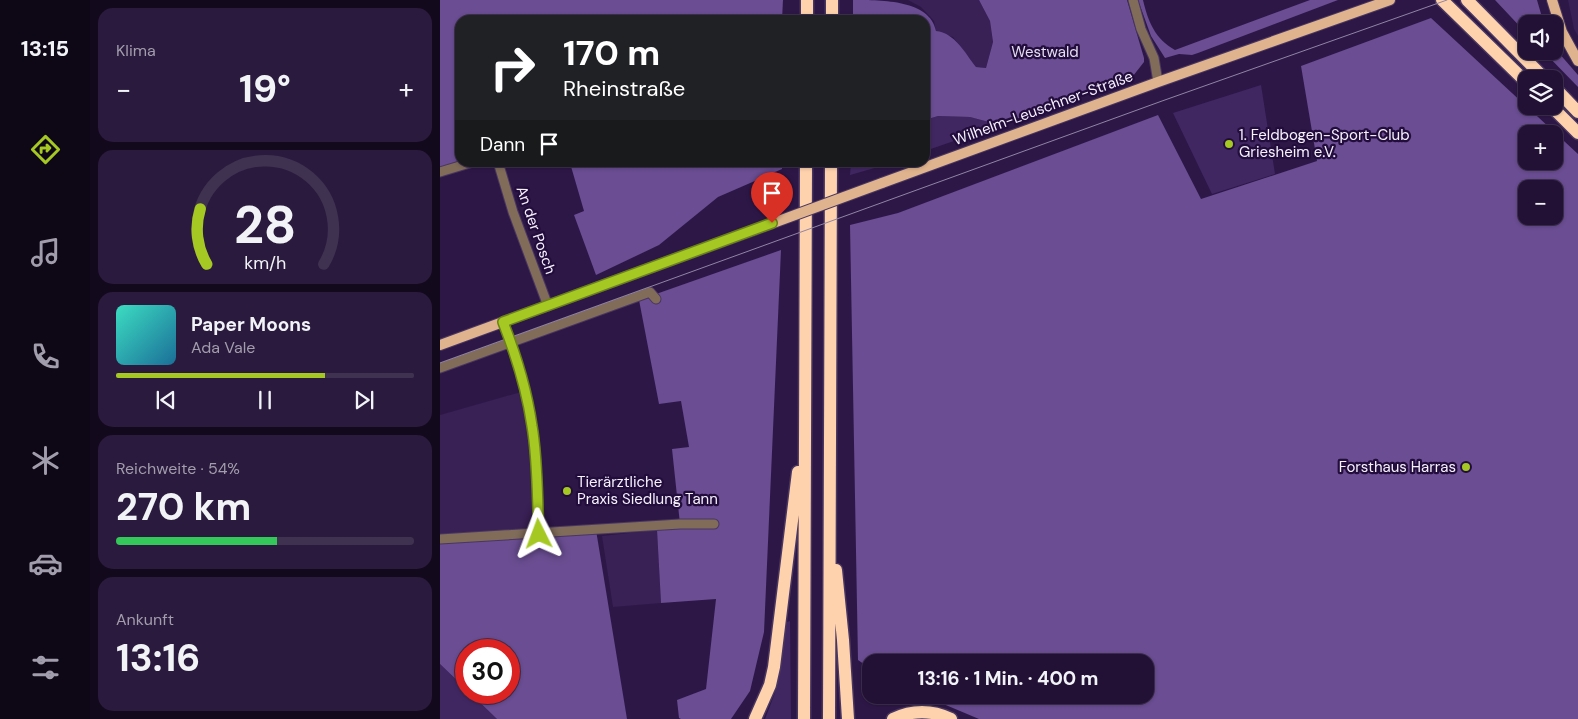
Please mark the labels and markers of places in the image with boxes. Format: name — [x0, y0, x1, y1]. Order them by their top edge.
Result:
place label: 1. Feldbogen-Sport-Club Griesheim e.V. — [1239, 125, 1410, 162]
marker: 1. Feldbogen-Sport-Club Griesheim e.V. — [1223, 138, 1235, 150]
pin — [751, 172, 793, 223]
place label: Forsthaus Harras — [1339, 457, 1456, 477]
marker: Forsthaus Harras — [1460, 461, 1472, 473]
place label: Tierärztliche Praxis Siedlung Tann — [577, 472, 718, 509]
marker: Tierärztliche Praxis Siedlung Tann — [561, 485, 573, 497]

